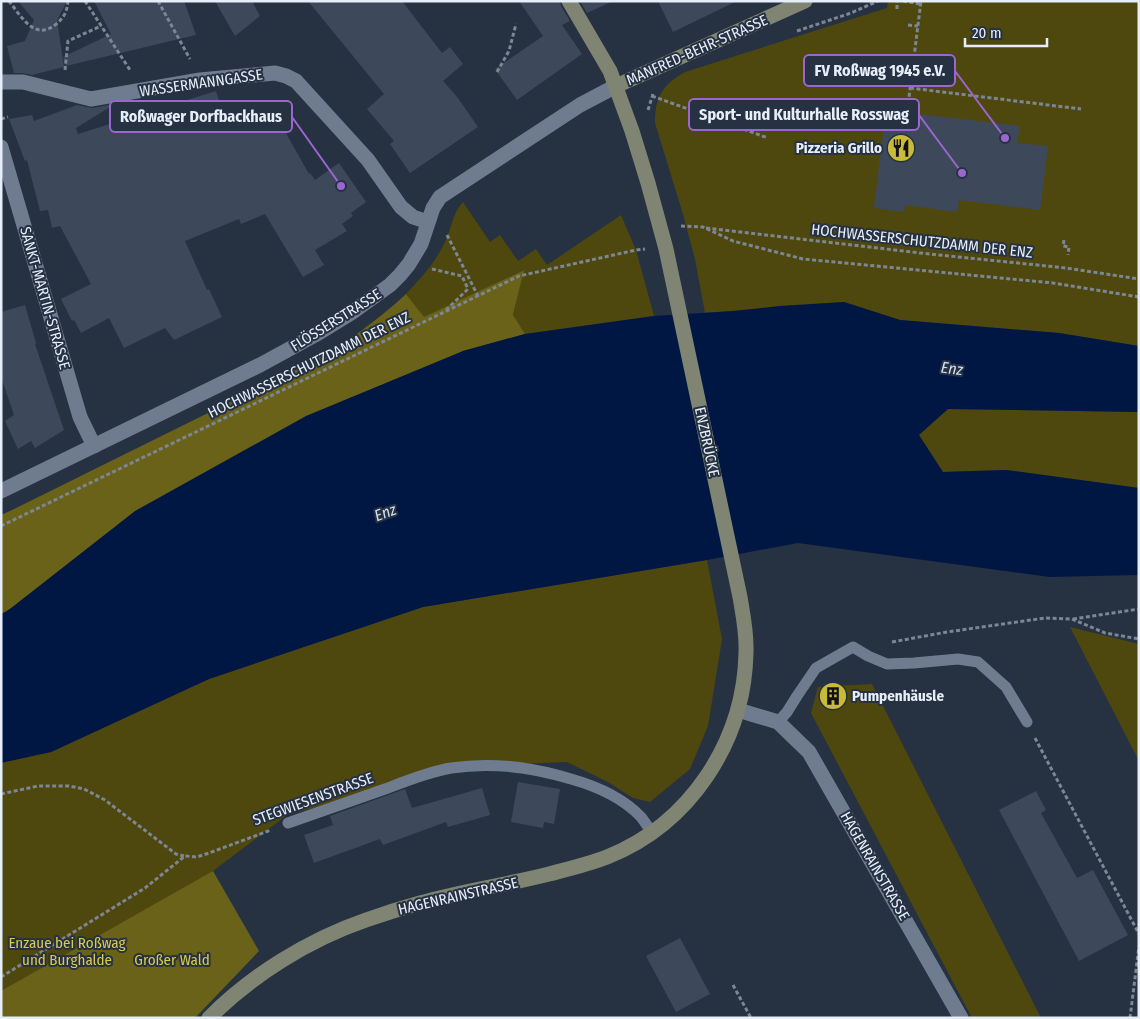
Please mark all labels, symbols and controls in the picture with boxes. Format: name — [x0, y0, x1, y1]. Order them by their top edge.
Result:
street label: MANFRED-BEHR-STRASSE — [624, 11, 770, 89]
scale bar — [965, 15, 1048, 47]
text: 20 m — [972, 24, 1002, 42]
callout: FV Roßwag 1945 e.V. — [804, 55, 955, 86]
text: FV Roßwag 1945 e.V. — [815, 61, 946, 80]
street label: WASSERMANNGASSE — [138, 65, 264, 101]
callout: Sport- und Kulturhalle Rosswag — [689, 99, 919, 130]
callout: Roßwager Dorfbackhaus — [110, 101, 292, 132]
text: Sport- und Kulturhalle Rosswag — [699, 105, 909, 124]
text: Roßwager Dorfbackhaus — [120, 107, 282, 126]
restaurant icon: Pizzeria Grillo — [886, 133, 916, 163]
place label: Pizzeria Grillo — [796, 139, 882, 157]
street label: HOCHWASSERSCHUTZDAMM DER ENZ — [810, 220, 1034, 262]
street label: SANKT-MARTIN-STRASSE — [16, 225, 74, 371]
street label: FLÖSSERSTRASSE — [287, 285, 385, 355]
street label: HOCHWASSERSCHUTZDAMM DER ENZ — [205, 308, 413, 422]
water label: Enz — [940, 358, 965, 379]
street label: ENZBRÜCKE — [691, 405, 723, 479]
water label: Enz — [372, 500, 399, 525]
building icon: Pumpenhäusle — [818, 681, 848, 711]
place label: Pumpenhäusle — [852, 687, 944, 705]
street label: STEGWIESENSTRASSE — [250, 769, 376, 829]
street label: HAGENRAINSTRASSE — [837, 808, 913, 924]
street label: HAGENRAINSTRASSE — [396, 873, 520, 919]
park label: Enzaue bei Roßwag und Burghalde — [8, 934, 126, 969]
park label: Großer Wald — [134, 951, 210, 969]

